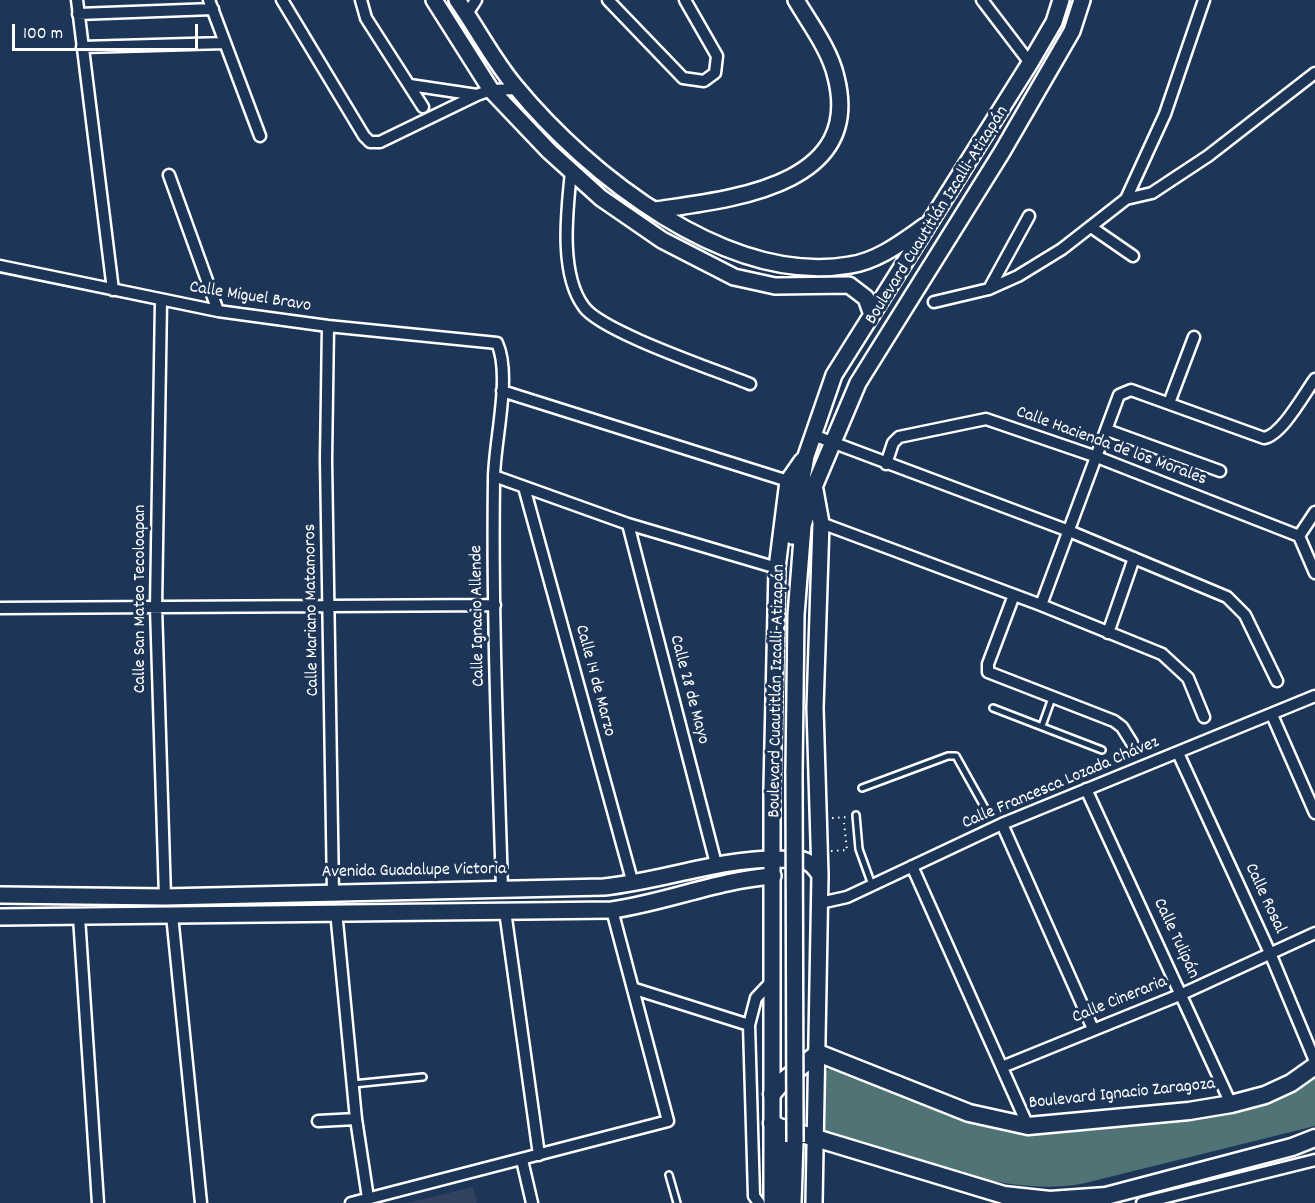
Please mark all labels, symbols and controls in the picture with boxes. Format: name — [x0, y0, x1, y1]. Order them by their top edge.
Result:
scale bar — [15, 12, 201, 50]
text: 100 m — [23, 22, 63, 47]
street label: Boulevard Cuautitlán Izcalli-Atizapán — [862, 103, 1014, 329]
street label: Calle Miguel Bravo — [188, 278, 312, 318]
street label: Calle Hacienda de los Morales — [1013, 402, 1209, 492]
street label: Calle San Mateo Tecoloapan — [131, 505, 153, 693]
street label: Calle Mariano Matamoros — [301, 524, 325, 696]
street label: Calle Ignacio Allende — [467, 545, 491, 687]
street label: Boulevard Cuautitlán Izcalli-Atizapán — [765, 564, 791, 818]
street label: Calle 14 de Marzo — [569, 623, 619, 739]
street label: Calle 28 de Mayo — [663, 633, 713, 747]
street label: Calle Francesca Lozada Chávez — [959, 733, 1163, 835]
street label: Avenida Guadalupe Victoria — [321, 860, 507, 884]
street label: Calle Rosal — [1238, 860, 1290, 938]
street label: Calle Tulipán — [1147, 895, 1203, 983]
street label: Calle Cineraria — [1070, 972, 1170, 1030]
street label: Boulevard Ignacio Zaragoza — [1028, 1074, 1216, 1116]

